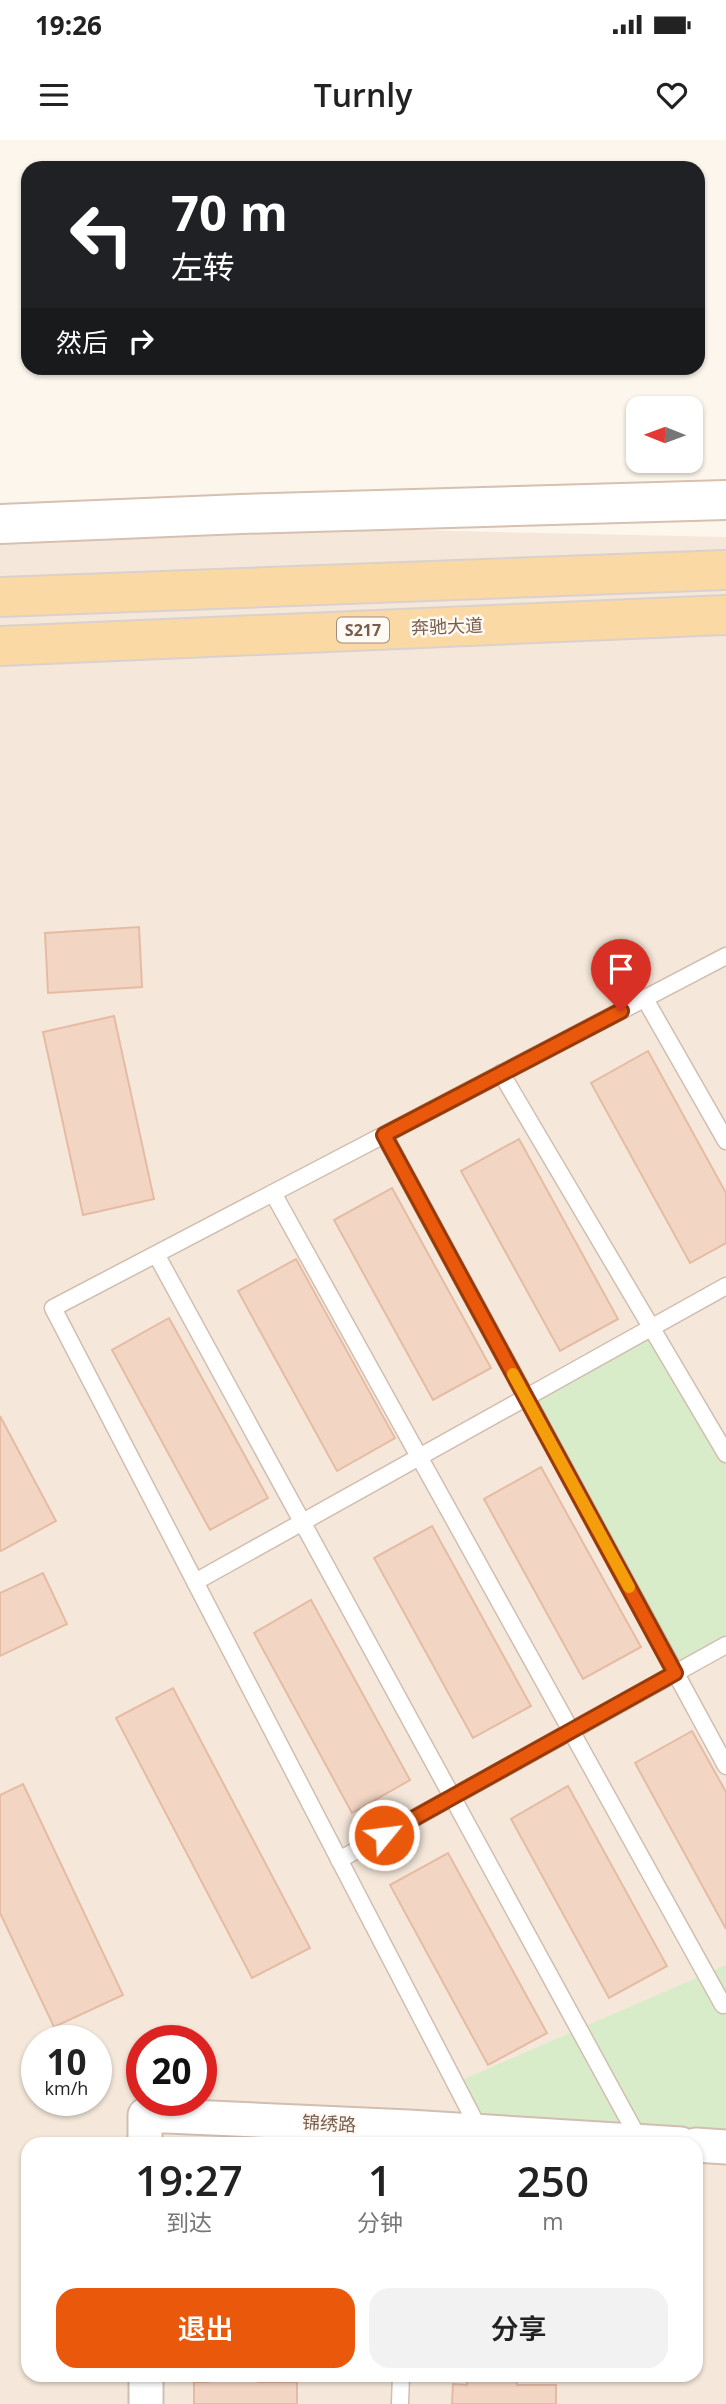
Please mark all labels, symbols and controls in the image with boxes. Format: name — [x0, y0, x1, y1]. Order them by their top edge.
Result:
text: 19:26 — [35, 7, 102, 43]
text: Turnly — [314, 73, 412, 116]
icon: menu — [35, 76, 73, 114]
icon: heart — [653, 76, 691, 114]
text: 70 m — [171, 179, 288, 245]
icon: left — [56, 189, 147, 280]
text: 左转 — [171, 245, 235, 288]
icon: right — [122, 322, 160, 360]
text: 然后 — [56, 324, 108, 360]
north arrow — [626, 396, 704, 472]
map controls — [626, 396, 703, 473]
street label: 奔驰大道 — [411, 613, 483, 639]
road number: S217 — [337, 617, 389, 643]
pin — [591, 939, 651, 1011]
icon: arrive — [602, 950, 640, 988]
position arrow — [347, 1798, 421, 1872]
speed limit sign: 20 — [126, 2025, 217, 2116]
text: 10 — [46, 2038, 87, 2085]
text: km/h — [45, 2076, 88, 2100]
street label: 锦绣路 — [301, 2110, 357, 2136]
text: 19:27 — [135, 2151, 243, 2208]
text: 1 — [368, 2151, 392, 2208]
text: 250 — [517, 2152, 589, 2209]
text: m — [542, 2205, 564, 2237]
text: 到达 — [166, 2206, 212, 2238]
text: 分钟 — [357, 2206, 403, 2238]
button: 退出 — [56, 2288, 355, 2368]
button: 分享 — [369, 2288, 668, 2368]

